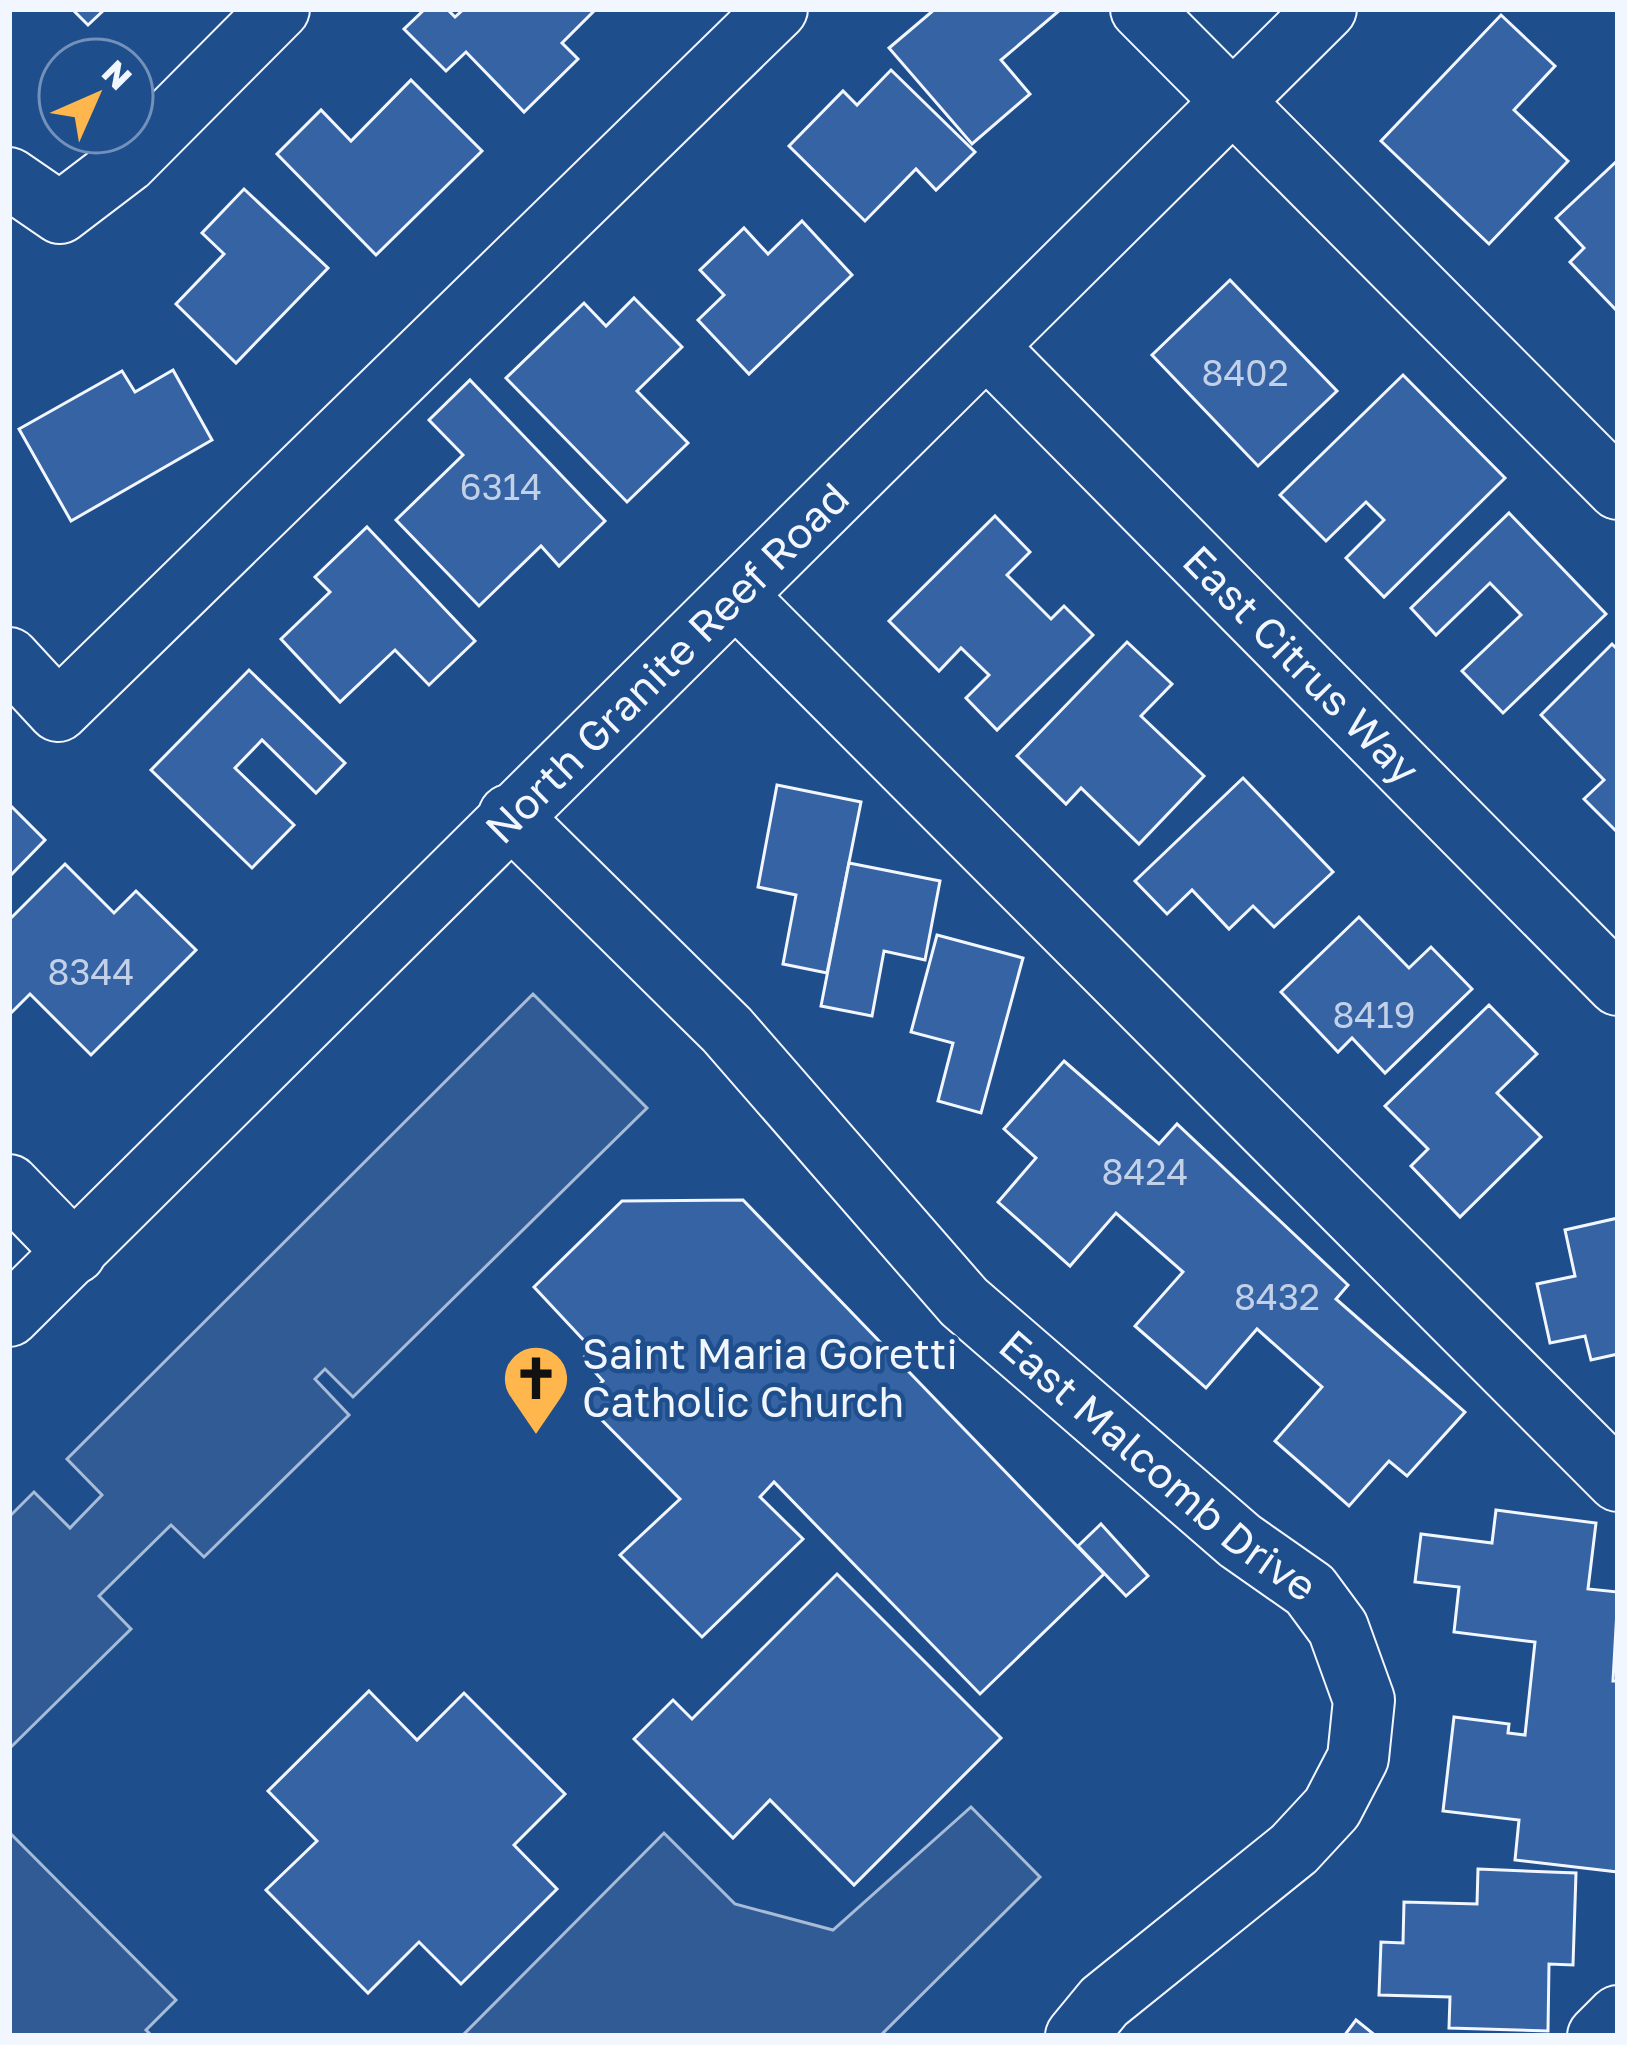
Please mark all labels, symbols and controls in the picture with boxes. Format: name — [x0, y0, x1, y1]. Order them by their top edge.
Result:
north arrow — [36, 36, 156, 156]
text: N — [95, 52, 140, 97]
house number: 8402 — [1201, 351, 1289, 394]
house number: 6314 — [460, 465, 542, 508]
street label: North Granite Reef Road — [474, 472, 858, 853]
street label: East Citrus Way — [1174, 535, 1431, 794]
house number: 8344 — [48, 950, 134, 993]
house number: 8419 — [1332, 993, 1416, 1036]
house number: 8424 — [1102, 1150, 1188, 1193]
house number: 8432 — [1234, 1275, 1320, 1318]
street label: East Malcomb Drive — [990, 1319, 1327, 1611]
place label: Saint Maria Goretti Catholic Church — [582, 1328, 958, 1426]
church icon: Saint Maria Goretti Catholic Church — [501, 1343, 571, 1437]

